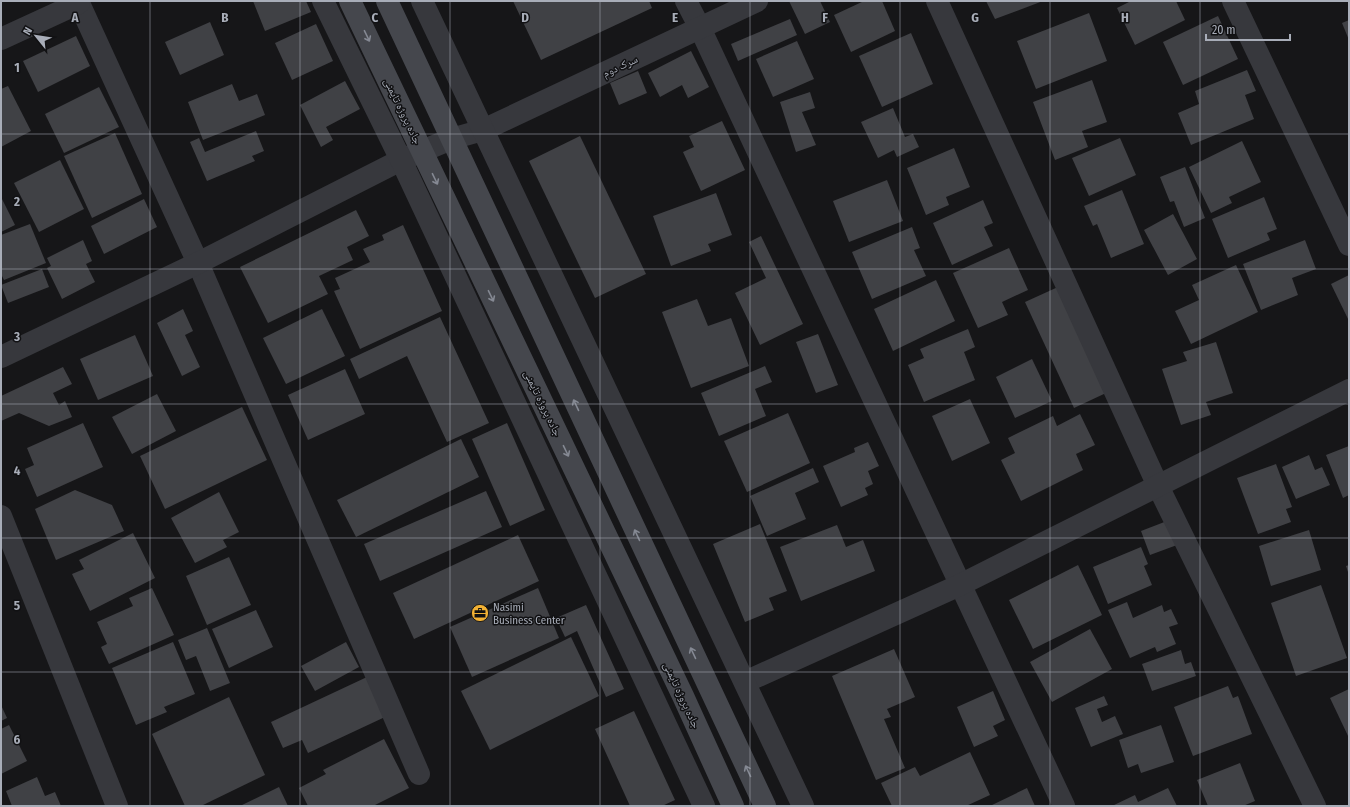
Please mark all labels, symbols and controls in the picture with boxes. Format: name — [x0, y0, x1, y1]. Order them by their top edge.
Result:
text: A — [70, 10, 79, 25]
text: B — [221, 10, 229, 25]
text: C — [372, 10, 379, 25]
text: D — [521, 10, 529, 25]
text: E — [672, 10, 678, 25]
text: F — [822, 10, 828, 25]
text: G — [971, 10, 979, 25]
text: H — [1121, 10, 1129, 25]
north arrow — [16, 16, 56, 56]
scale bar — [1206, 16, 1290, 42]
text: 20 m — [1212, 23, 1236, 37]
text: N — [20, 25, 35, 37]
one-way arrow — [364, 30, 371, 42]
street label: سرک دوم — [601, 53, 640, 80]
text: 1 — [14, 60, 20, 75]
street label: جاده پروژه تایمنی — [381, 76, 424, 146]
one-way arrow — [432, 172, 439, 184]
text: 2 — [13, 194, 20, 209]
one-way arrow — [488, 289, 495, 301]
text: 3 — [13, 329, 20, 344]
street label: جاده پروژه تایمنی — [521, 368, 564, 438]
one-way arrow — [572, 399, 579, 411]
one-way arrow — [563, 445, 570, 457]
text: 4 — [14, 463, 21, 478]
one-way arrow — [633, 530, 640, 542]
text: 5 — [14, 598, 20, 613]
place label: Nasimi Business Center — [493, 601, 565, 627]
office icon: Nasimi Business Center — [470, 603, 490, 623]
one-way arrow — [689, 647, 696, 659]
street label: جاده پروژه تایمنی — [660, 660, 703, 731]
text: 6 — [14, 732, 21, 747]
one-way arrow — [744, 765, 751, 777]

